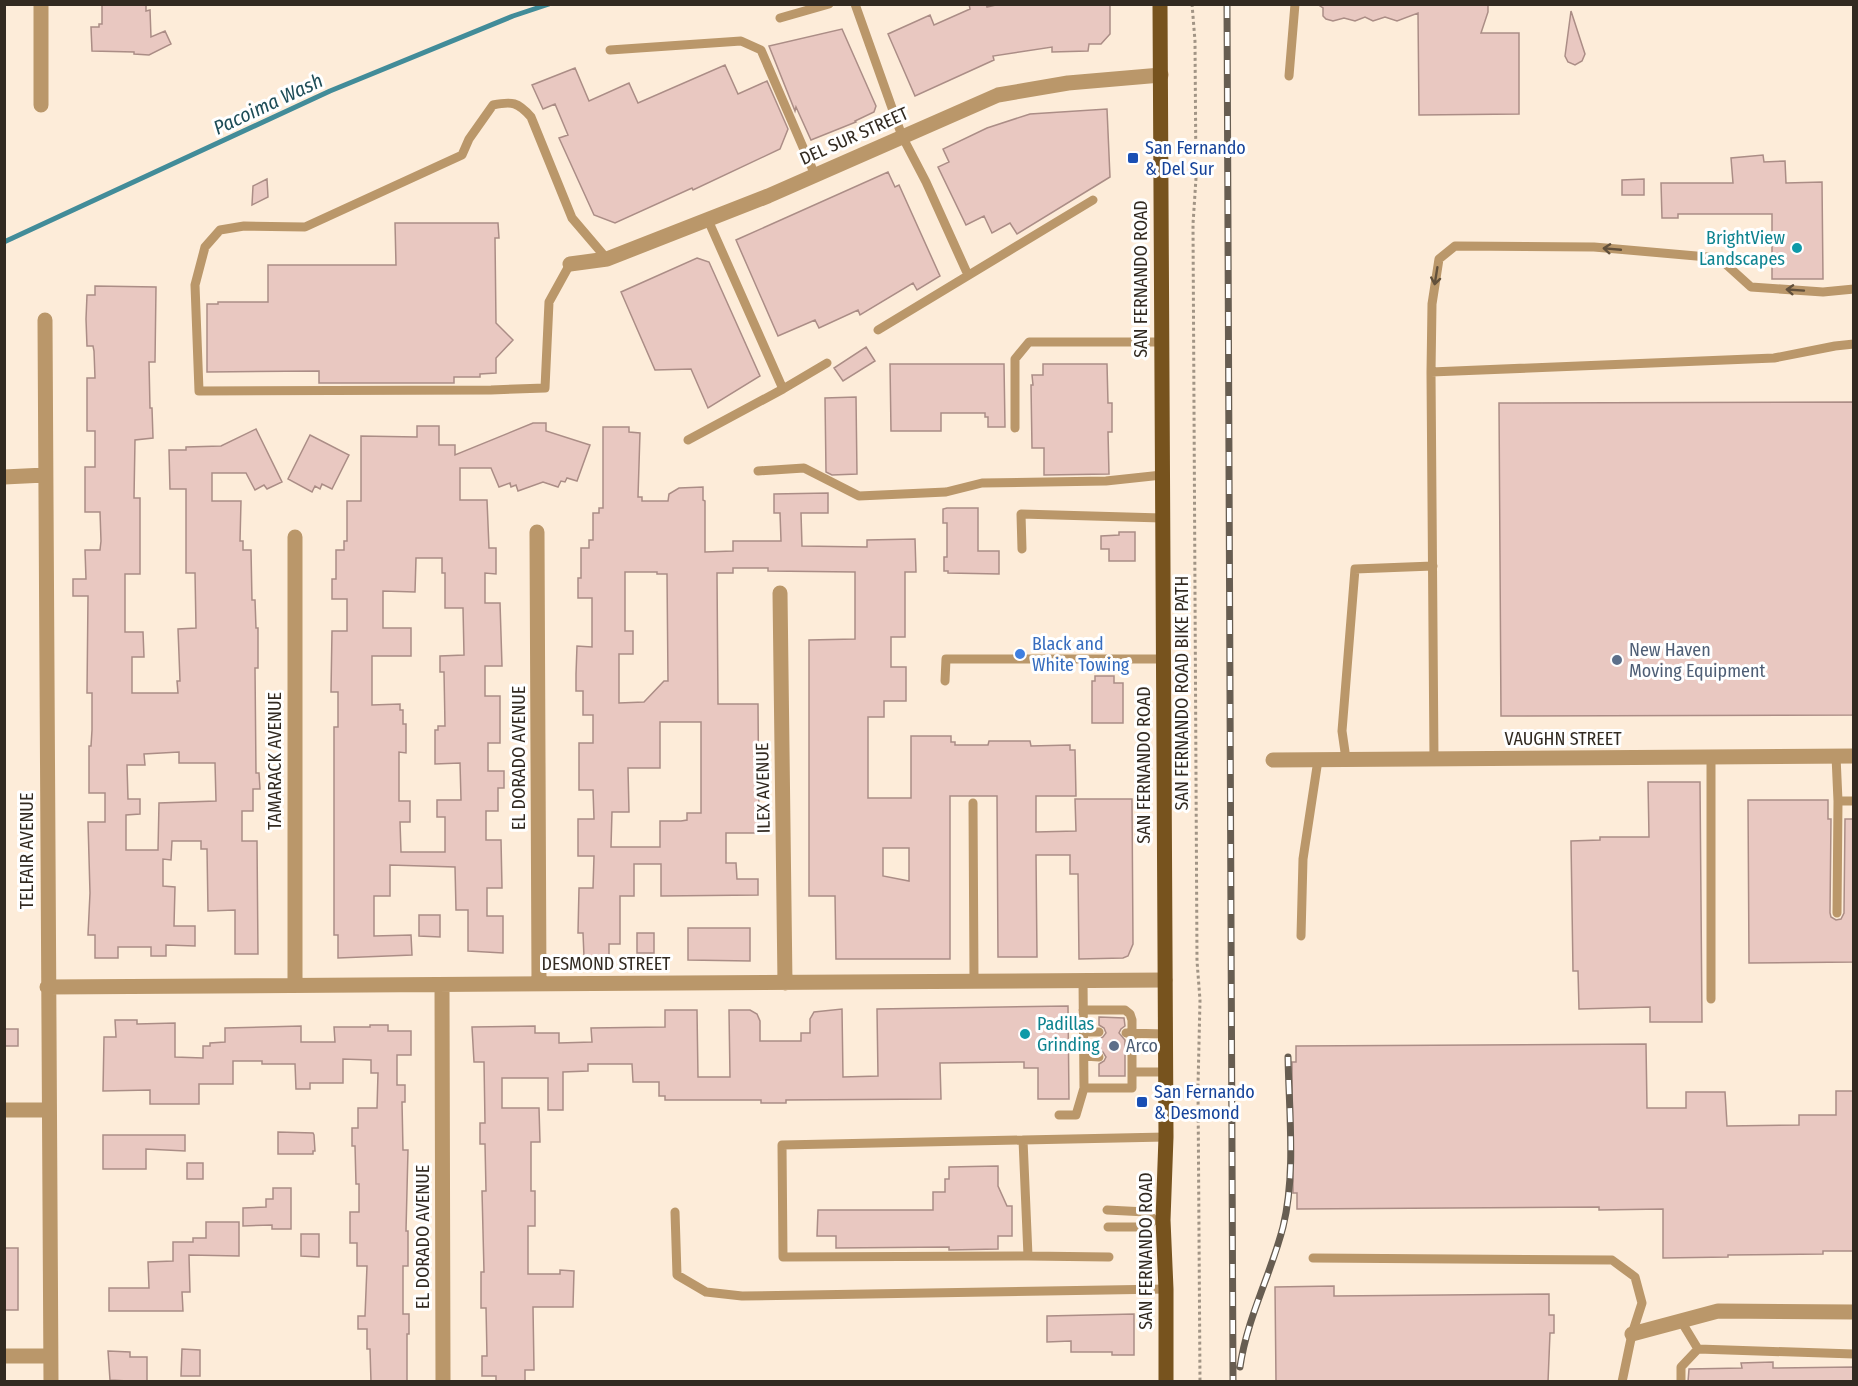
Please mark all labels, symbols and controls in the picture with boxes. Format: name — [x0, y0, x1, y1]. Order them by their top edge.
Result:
water label: Pacoima Wash — [209, 68, 327, 140]
street label: DEL SUR STREET — [796, 102, 912, 170]
place label: San Fernando & Del Sur — [1145, 137, 1246, 180]
marker: San Fernando & Del Sur — [1126, 151, 1140, 165]
street label: SAN FERNANDO ROAD — [1130, 200, 1152, 358]
place label: BrightView Landscapes — [1699, 227, 1785, 270]
marker: BrightView Landscapes — [1790, 241, 1804, 255]
one-way arrow — [1602, 243, 1622, 254]
one-way arrow — [1431, 266, 1442, 285]
one-way arrow — [1786, 284, 1806, 295]
street label: SAN FERNANDO ROAD BIKE PATH — [1171, 576, 1193, 810]
place label: Black and White Towing — [1032, 633, 1130, 676]
place label: New Haven Moving Equipment — [1629, 639, 1765, 682]
marker: Black and White Towing — [1013, 647, 1027, 661]
marker: New Haven Moving Equipment — [1610, 653, 1624, 667]
street label: EL DORADO AVENUE — [508, 686, 530, 830]
street label: SAN FERNANDO ROAD — [1133, 686, 1155, 844]
street label: TAMARACK AVENUE — [264, 692, 286, 830]
street label: VAUGHN STREET — [1504, 728, 1622, 750]
street label: ILEX AVENUE — [751, 742, 775, 834]
street label: TELFAIR AVENUE — [16, 793, 38, 909]
street label: DESMOND STREET — [542, 953, 671, 975]
place label: Padillas Grinding — [1037, 1013, 1100, 1056]
marker: Padillas Grinding — [1018, 1027, 1032, 1041]
place label: Arco — [1126, 1035, 1158, 1057]
marker: Arco — [1107, 1039, 1121, 1053]
place label: San Fernando & Desmond — [1154, 1081, 1255, 1124]
marker: San Fernando & Desmond — [1135, 1095, 1149, 1109]
street label: EL DORADO AVENUE — [412, 1165, 434, 1309]
street label: SAN FERNANDO ROAD — [1135, 1172, 1157, 1330]

